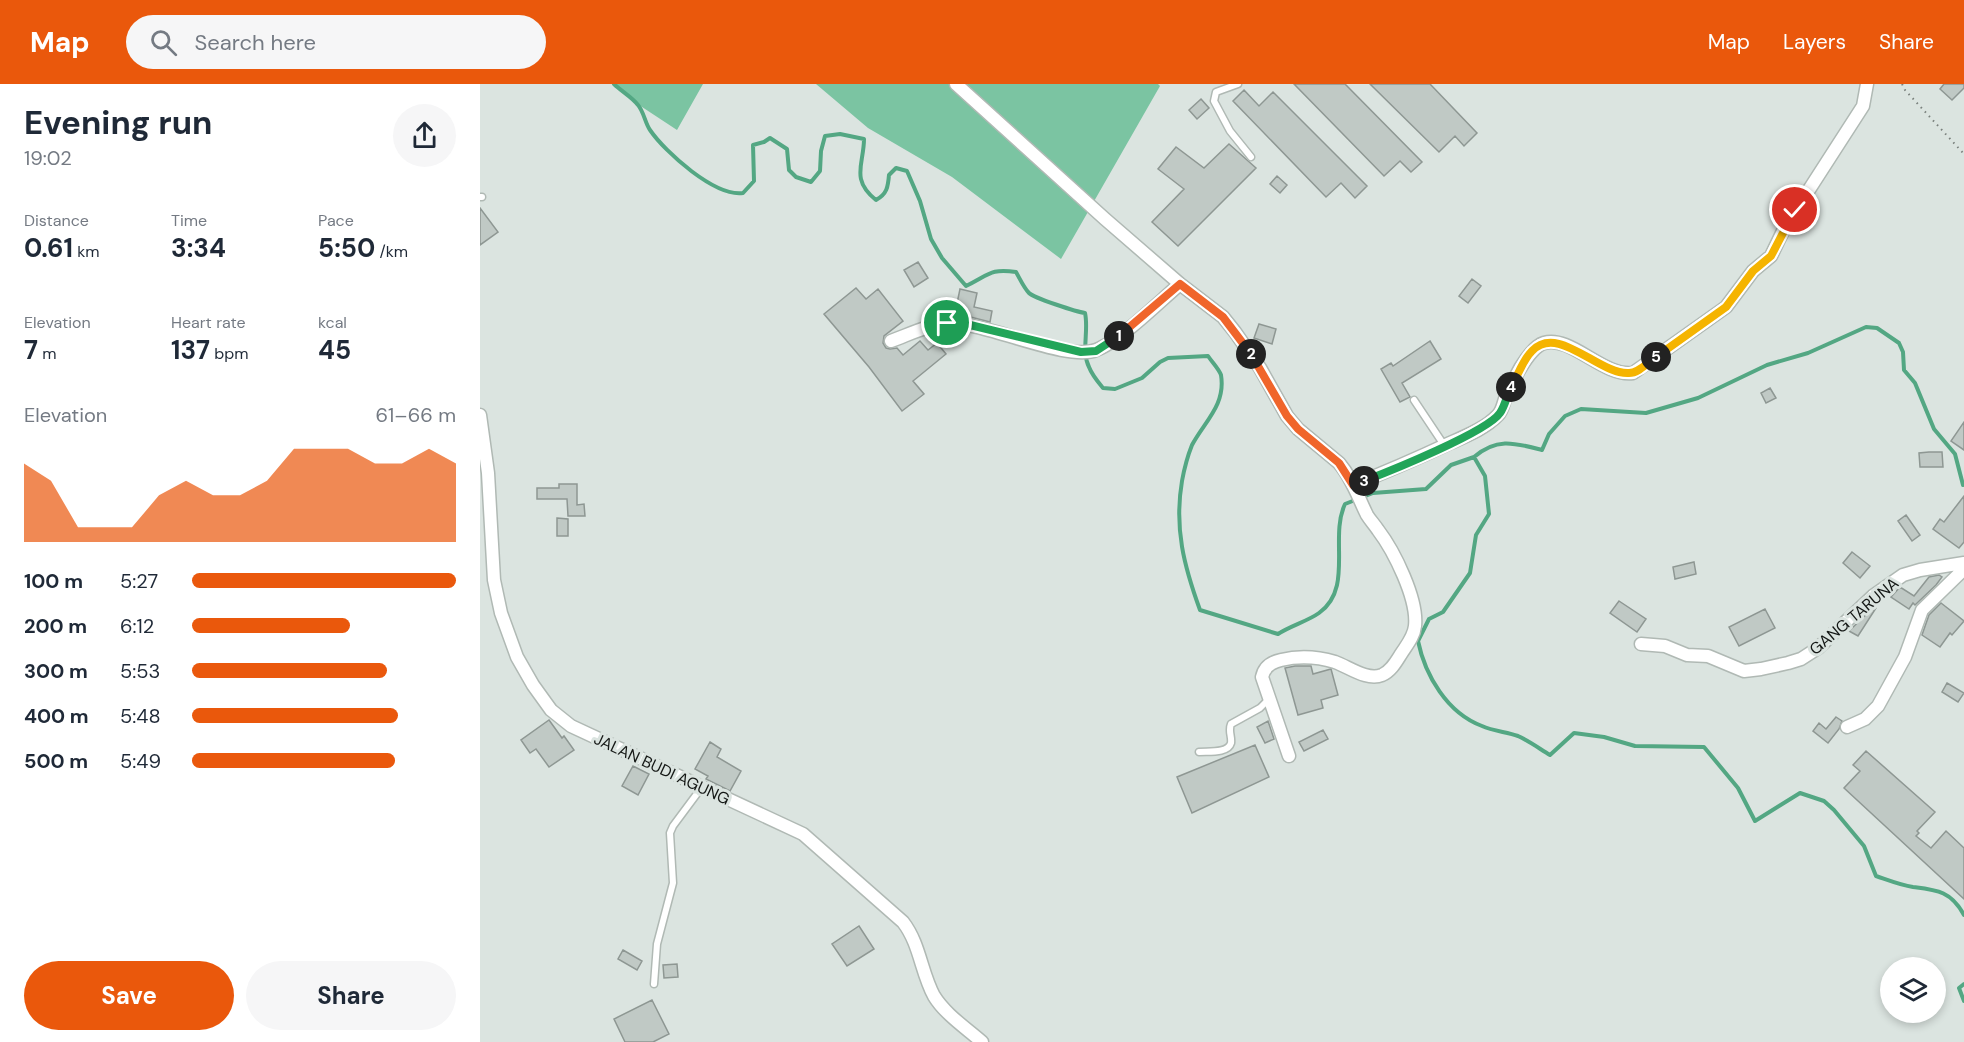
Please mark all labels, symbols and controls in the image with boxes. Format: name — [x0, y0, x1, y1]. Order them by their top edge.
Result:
search box — [126, 15, 546, 69]
text: Map — [30, 24, 90, 61]
icon: search — [147, 26, 180, 59]
text: Search here — [195, 28, 316, 57]
text: Map — [1708, 28, 1750, 56]
text: Layers — [1783, 28, 1846, 56]
text: Share — [1879, 28, 1934, 56]
text: Evening run — [24, 101, 212, 144]
button: share — [393, 104, 456, 167]
text: 19:02 — [24, 145, 72, 171]
pin — [1769, 184, 1820, 235]
icon: check — [1778, 193, 1811, 226]
text: Distance — [24, 210, 89, 231]
text: Time — [171, 210, 207, 231]
text: Pace — [318, 210, 354, 231]
text: 0.61 — [24, 231, 73, 265]
text: 3:34 — [171, 231, 226, 265]
text: 5:50 — [318, 231, 375, 265]
text: km — [73, 241, 100, 262]
text: /km — [375, 241, 408, 262]
pin — [921, 297, 972, 348]
icon: arrive — [930, 306, 963, 339]
text: Elevation — [24, 312, 91, 333]
text: Heart rate — [171, 312, 246, 333]
text: kcal — [318, 312, 347, 333]
pin: 1 — [1104, 321, 1134, 351]
text: 1 — [1116, 325, 1122, 346]
text: 7 — [24, 333, 38, 367]
text: 137 — [171, 333, 210, 367]
text: 45 — [318, 333, 351, 367]
pin: 2 — [1236, 339, 1266, 369]
pin: 5 — [1641, 342, 1671, 372]
text: m — [38, 343, 56, 364]
text: bpm — [210, 343, 248, 364]
text: 2 — [1246, 343, 1256, 364]
text: 5 — [1651, 346, 1661, 367]
pin: 4 — [1496, 372, 1526, 402]
text: 4 — [1506, 376, 1516, 397]
text: Elevation — [24, 402, 107, 428]
text: 61–66 m — [376, 402, 456, 428]
pin: 3 — [1349, 466, 1379, 496]
text: 3 — [1359, 470, 1369, 491]
text: 100 m — [24, 568, 83, 594]
text: 5:27 — [120, 568, 158, 594]
street label: GANG TARUNA — [1805, 572, 1903, 659]
text: 200 m — [24, 613, 87, 639]
text: 6:12 — [120, 613, 154, 639]
text: 300 m — [24, 658, 88, 684]
text: 5:53 — [120, 658, 160, 684]
text: 400 m — [24, 703, 89, 729]
text: 5:48 — [120, 703, 161, 729]
street label: JALAN BUDI AGUNG — [591, 728, 733, 810]
text: 500 m — [24, 748, 88, 774]
text: 5:49 — [120, 748, 161, 774]
map controls — [1880, 957, 1946, 1023]
button: layers — [1880, 957, 1946, 1023]
button: Save — [24, 961, 234, 1030]
button: Share — [246, 961, 456, 1030]

